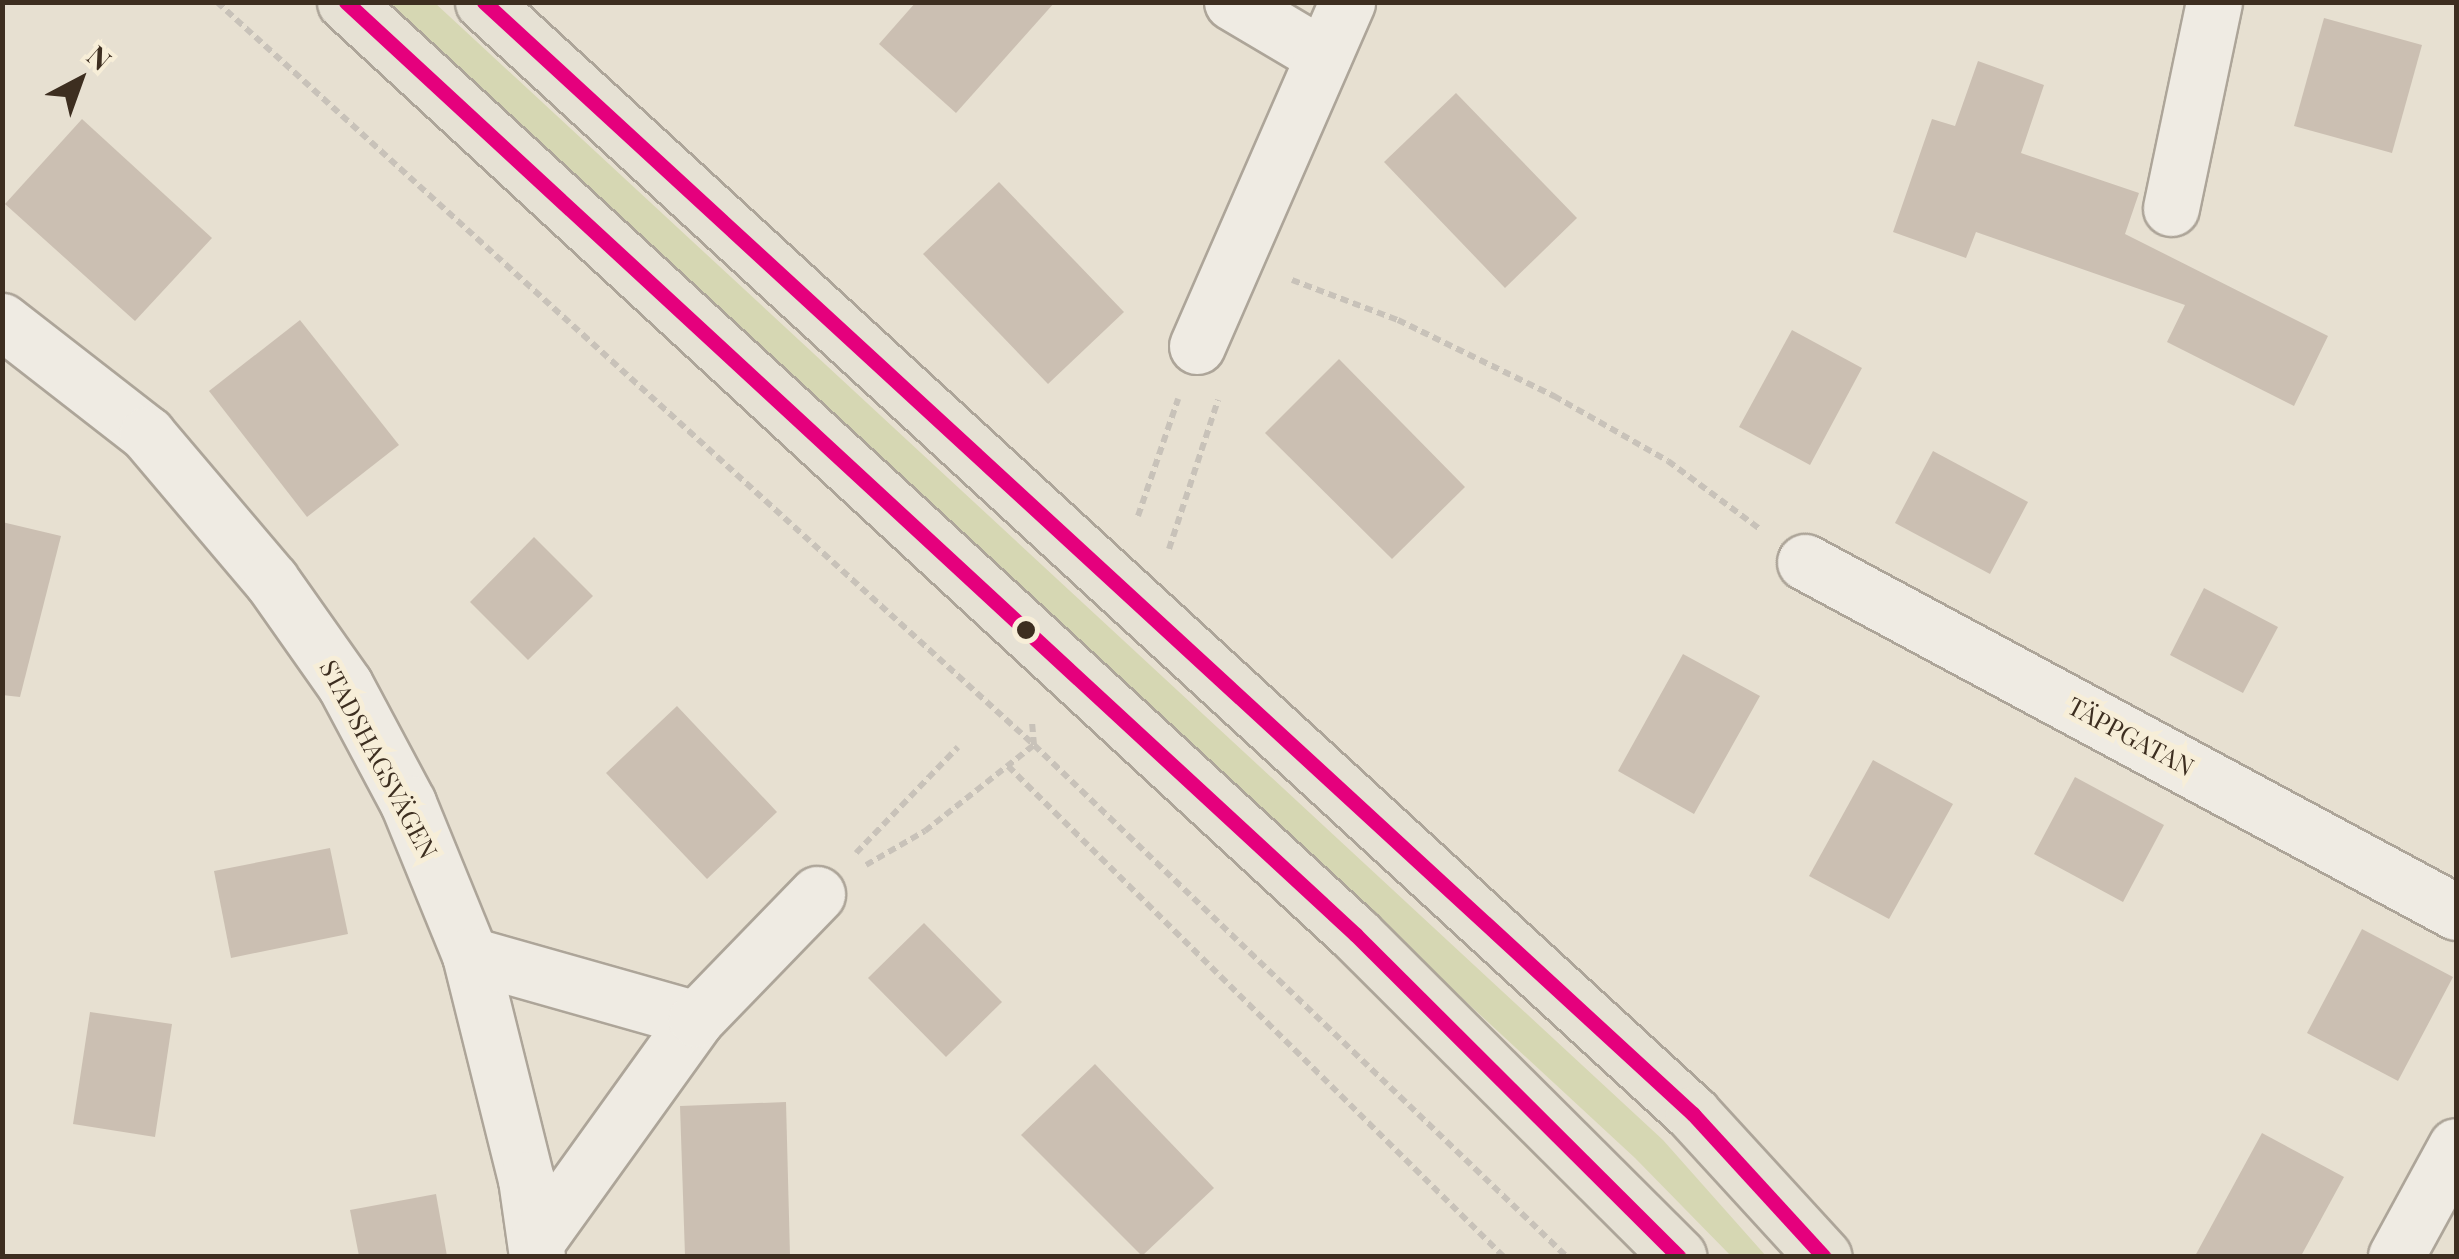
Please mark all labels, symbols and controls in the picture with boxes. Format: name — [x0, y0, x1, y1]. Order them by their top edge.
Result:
north arrow — [30, 30, 130, 130]
text: N — [80, 36, 120, 78]
unlabelled marker — [1016, 620, 1036, 640]
street label: STADSHAGSVÄGEN — [314, 655, 444, 863]
street label: TÄPPGATAN — [2063, 690, 2199, 782]

